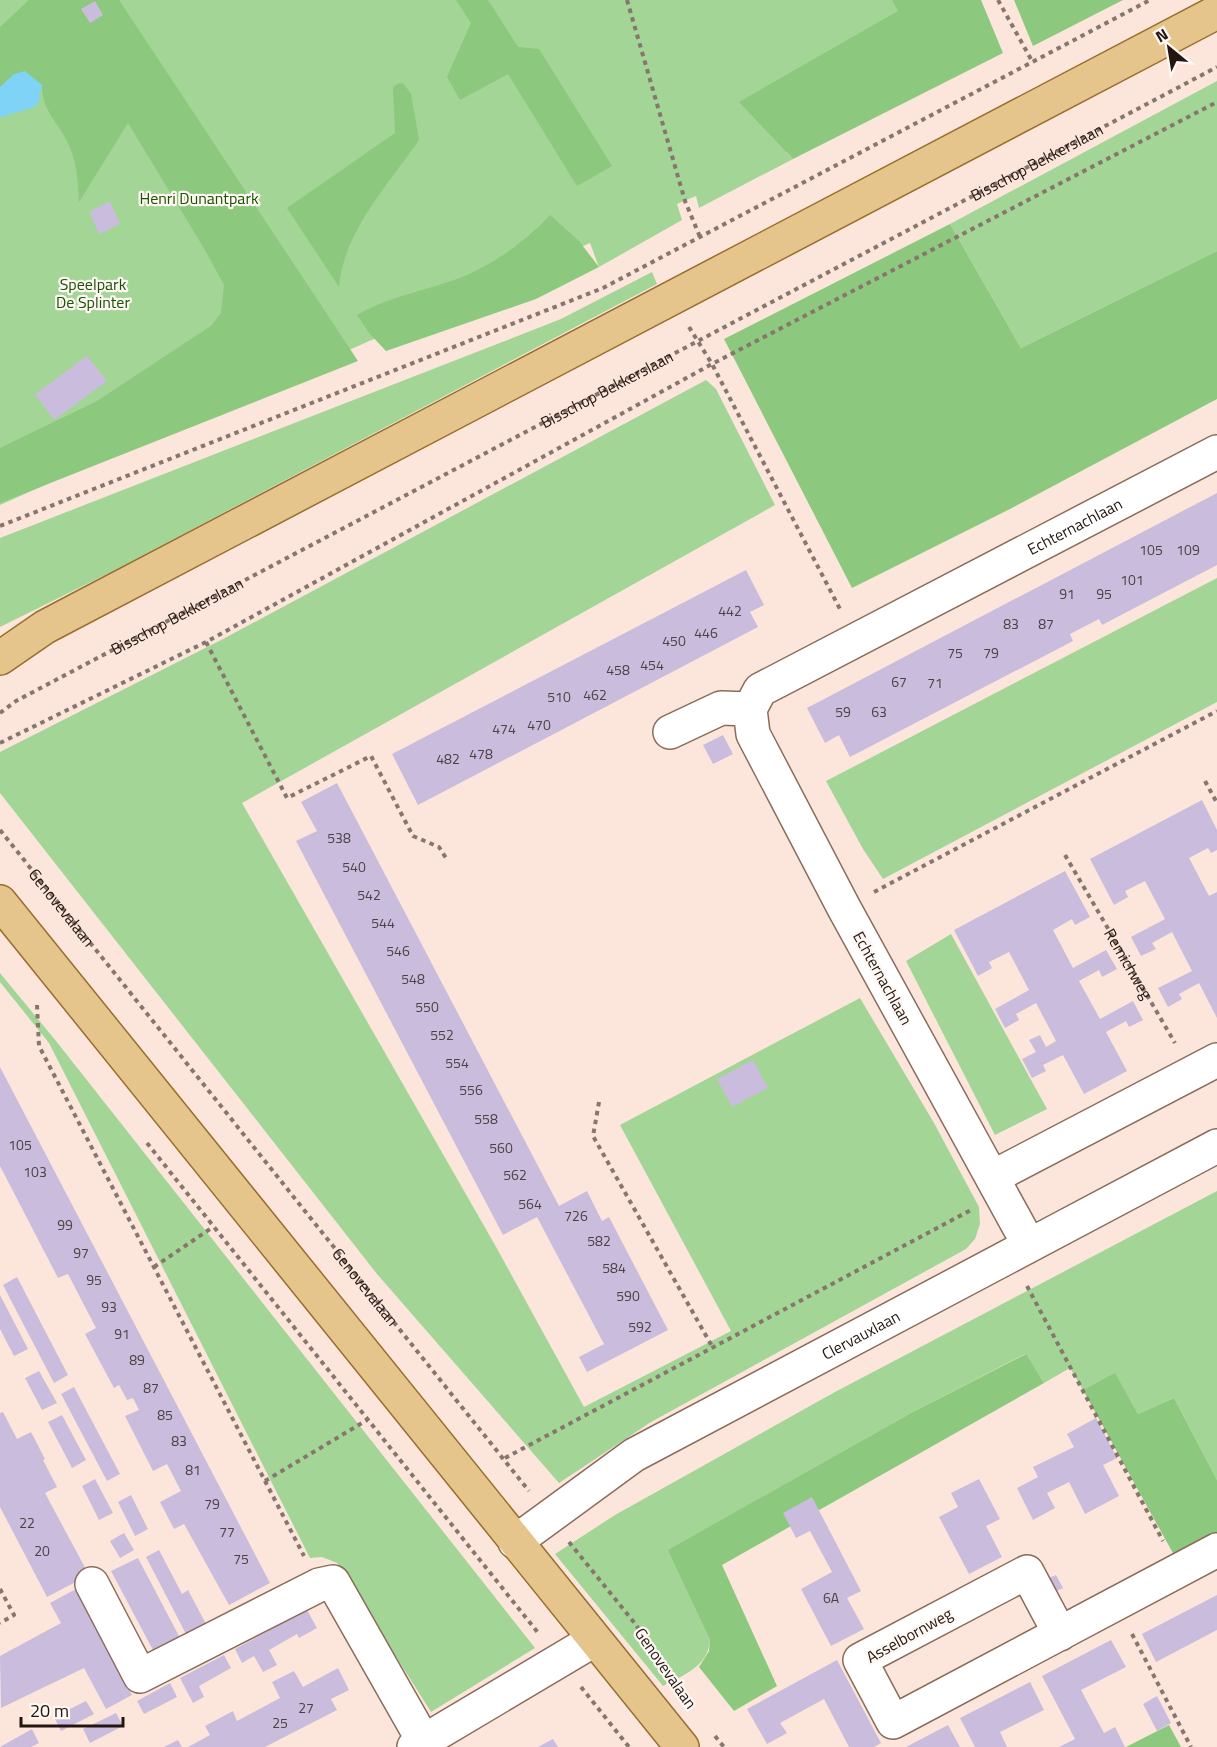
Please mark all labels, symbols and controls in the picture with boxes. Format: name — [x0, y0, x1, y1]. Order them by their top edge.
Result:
north arrow — [1139, 18, 1199, 78]
text: N — [1151, 22, 1172, 48]
street label: Bisschop Bekkerslaan — [966, 117, 1107, 207]
park label: Henri Dunantpark — [139, 186, 259, 210]
park label: Speelpark De Splinter — [56, 272, 130, 314]
street label: Bisschop Bekkerslaan — [536, 344, 677, 434]
street label: Echternachlaan — [1023, 491, 1126, 561]
house number: 105 — [1139, 539, 1163, 560]
house number: 109 — [1176, 539, 1200, 560]
house number: 101 — [1120, 569, 1144, 590]
street label: Bisschop Bekkerslaan — [106, 571, 247, 661]
house number: 91 — [1059, 583, 1075, 604]
house number: 95 — [1096, 583, 1112, 604]
house number: 442 — [718, 600, 742, 621]
house number: 83 — [1003, 613, 1019, 634]
house number: 87 — [1038, 613, 1054, 634]
house number: 446 — [694, 622, 718, 643]
house number: 450 — [662, 630, 686, 651]
house number: 75 — [947, 642, 963, 663]
house number: 79 — [983, 642, 999, 663]
house number: 454 — [640, 654, 664, 675]
house number: 458 — [606, 659, 630, 680]
house number: 67 — [891, 671, 907, 692]
house number: 71 — [927, 672, 943, 693]
house number: 462 — [583, 684, 607, 705]
house number: 510 — [547, 686, 571, 707]
house number: 59 — [835, 701, 851, 722]
house number: 63 — [871, 701, 887, 722]
house number: 470 — [527, 714, 551, 735]
house number: 474 — [492, 718, 516, 739]
house number: 478 — [469, 743, 493, 764]
house number: 482 — [436, 748, 460, 769]
house number: 538 — [327, 827, 351, 848]
house number: 540 — [342, 856, 366, 877]
street label: Genovevalaan — [23, 863, 101, 952]
house number: 542 — [357, 884, 381, 905]
house number: 544 — [371, 912, 395, 933]
street label: Remichweg — [1098, 924, 1159, 1004]
street label: Echternachlaan — [847, 927, 919, 1029]
house number: 546 — [386, 940, 410, 961]
house number: 548 — [401, 968, 425, 989]
house number: 550 — [415, 996, 439, 1017]
house number: 552 — [430, 1024, 454, 1045]
house number: 554 — [445, 1052, 469, 1073]
house number: 556 — [459, 1079, 483, 1100]
house number: 558 — [474, 1108, 498, 1129]
house number: 105 — [8, 1134, 32, 1155]
house number: 560 — [489, 1137, 513, 1158]
house number: 103 — [23, 1161, 47, 1182]
house number: 562 — [503, 1164, 527, 1185]
house number: 564 — [518, 1193, 542, 1214]
house number: 726 — [564, 1205, 588, 1226]
house number: 99 — [57, 1214, 73, 1235]
house number: 582 — [587, 1230, 611, 1251]
house number: 97 — [73, 1242, 89, 1263]
street label: Genovevalaan — [327, 1242, 404, 1331]
house number: 584 — [602, 1257, 626, 1278]
house number: 95 — [86, 1269, 102, 1290]
house number: 590 — [616, 1285, 640, 1306]
house number: 93 — [101, 1296, 117, 1317]
street label: Clervauxlaan — [817, 1304, 904, 1366]
house number: 592 — [628, 1316, 652, 1337]
house number: 91 — [114, 1323, 130, 1344]
house number: 89 — [129, 1349, 145, 1370]
house number: 87 — [143, 1377, 159, 1398]
house number: 85 — [157, 1404, 173, 1425]
house number: 83 — [171, 1430, 187, 1451]
house number: 81 — [185, 1459, 201, 1480]
house number: 79 — [204, 1493, 220, 1514]
house number: 22 — [19, 1512, 35, 1533]
house number: 77 — [219, 1521, 235, 1542]
house number: 20 — [34, 1540, 50, 1561]
house number: 75 — [233, 1548, 249, 1569]
house number: 6A — [823, 1587, 840, 1608]
street label: Asselbornweg — [861, 1601, 957, 1669]
street label: Genovevalaan — [629, 1623, 703, 1713]
scale bar — [21, 1690, 123, 1728]
text: 20 m — [30, 1697, 69, 1724]
house number: 27 — [298, 1697, 314, 1718]
house number: 25 — [272, 1712, 288, 1733]

